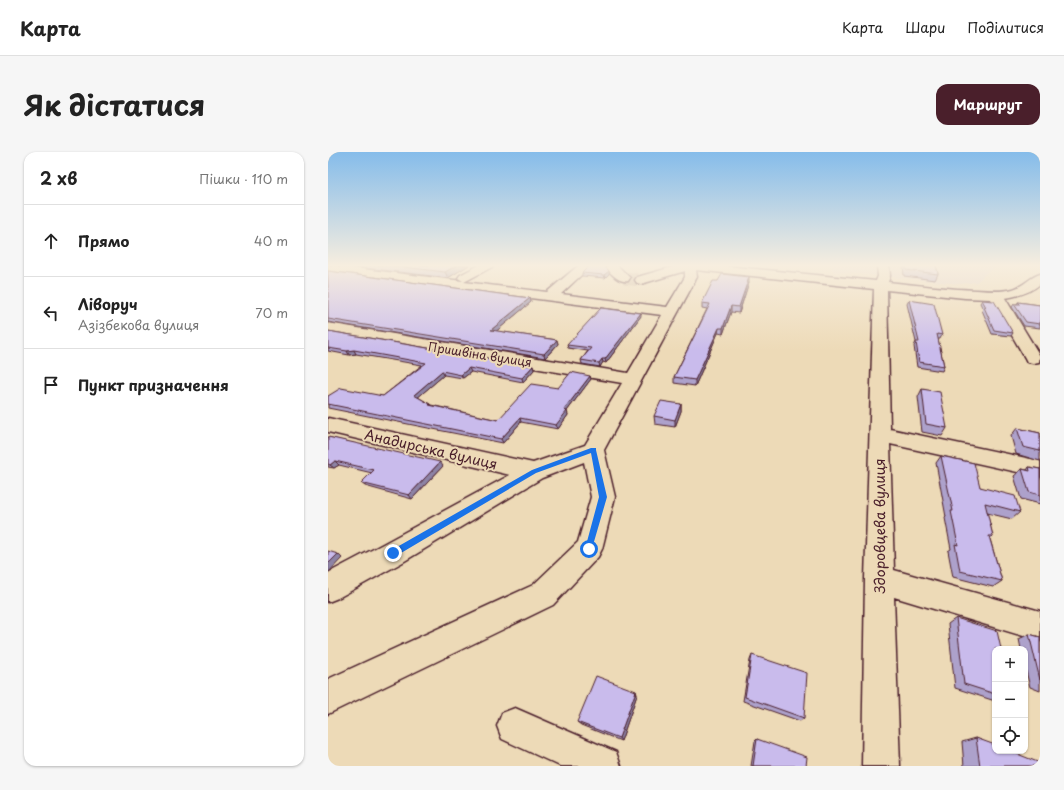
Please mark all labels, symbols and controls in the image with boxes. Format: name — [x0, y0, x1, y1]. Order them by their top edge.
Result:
text: Карта — [20, 14, 81, 42]
text: Карта — [842, 17, 883, 38]
text: Шари — [905, 17, 945, 38]
text: Поділитися — [967, 17, 1044, 38]
text: Як дістатися — [24, 83, 205, 126]
button: Маршрут — [936, 84, 1040, 125]
text: 2 хв — [40, 165, 77, 191]
text: Пішки · 110 m — [199, 169, 288, 188]
text: Прямо — [78, 229, 129, 252]
icon: ahead — [40, 230, 62, 252]
text: 40 m — [254, 231, 288, 250]
text: Ліворуч — [78, 292, 138, 315]
icon: left — [40, 302, 62, 324]
text: 70 m — [255, 303, 288, 322]
text: Азізбекова вулиця — [78, 315, 199, 334]
street label: Пришвіна вулиця — [427, 337, 533, 371]
text: Пункт призначення — [78, 373, 229, 396]
icon: arrive — [40, 374, 62, 396]
street label: Анадирська вулиця — [363, 424, 499, 474]
street label: Здоровцева вулиця — [869, 458, 890, 595]
route start — [580, 540, 598, 558]
route end — [384, 544, 402, 562]
map controls — [992, 646, 1028, 754]
button: + — [992, 646, 1028, 682]
button: − — [992, 682, 1028, 718]
button: locate — [992, 718, 1028, 754]

